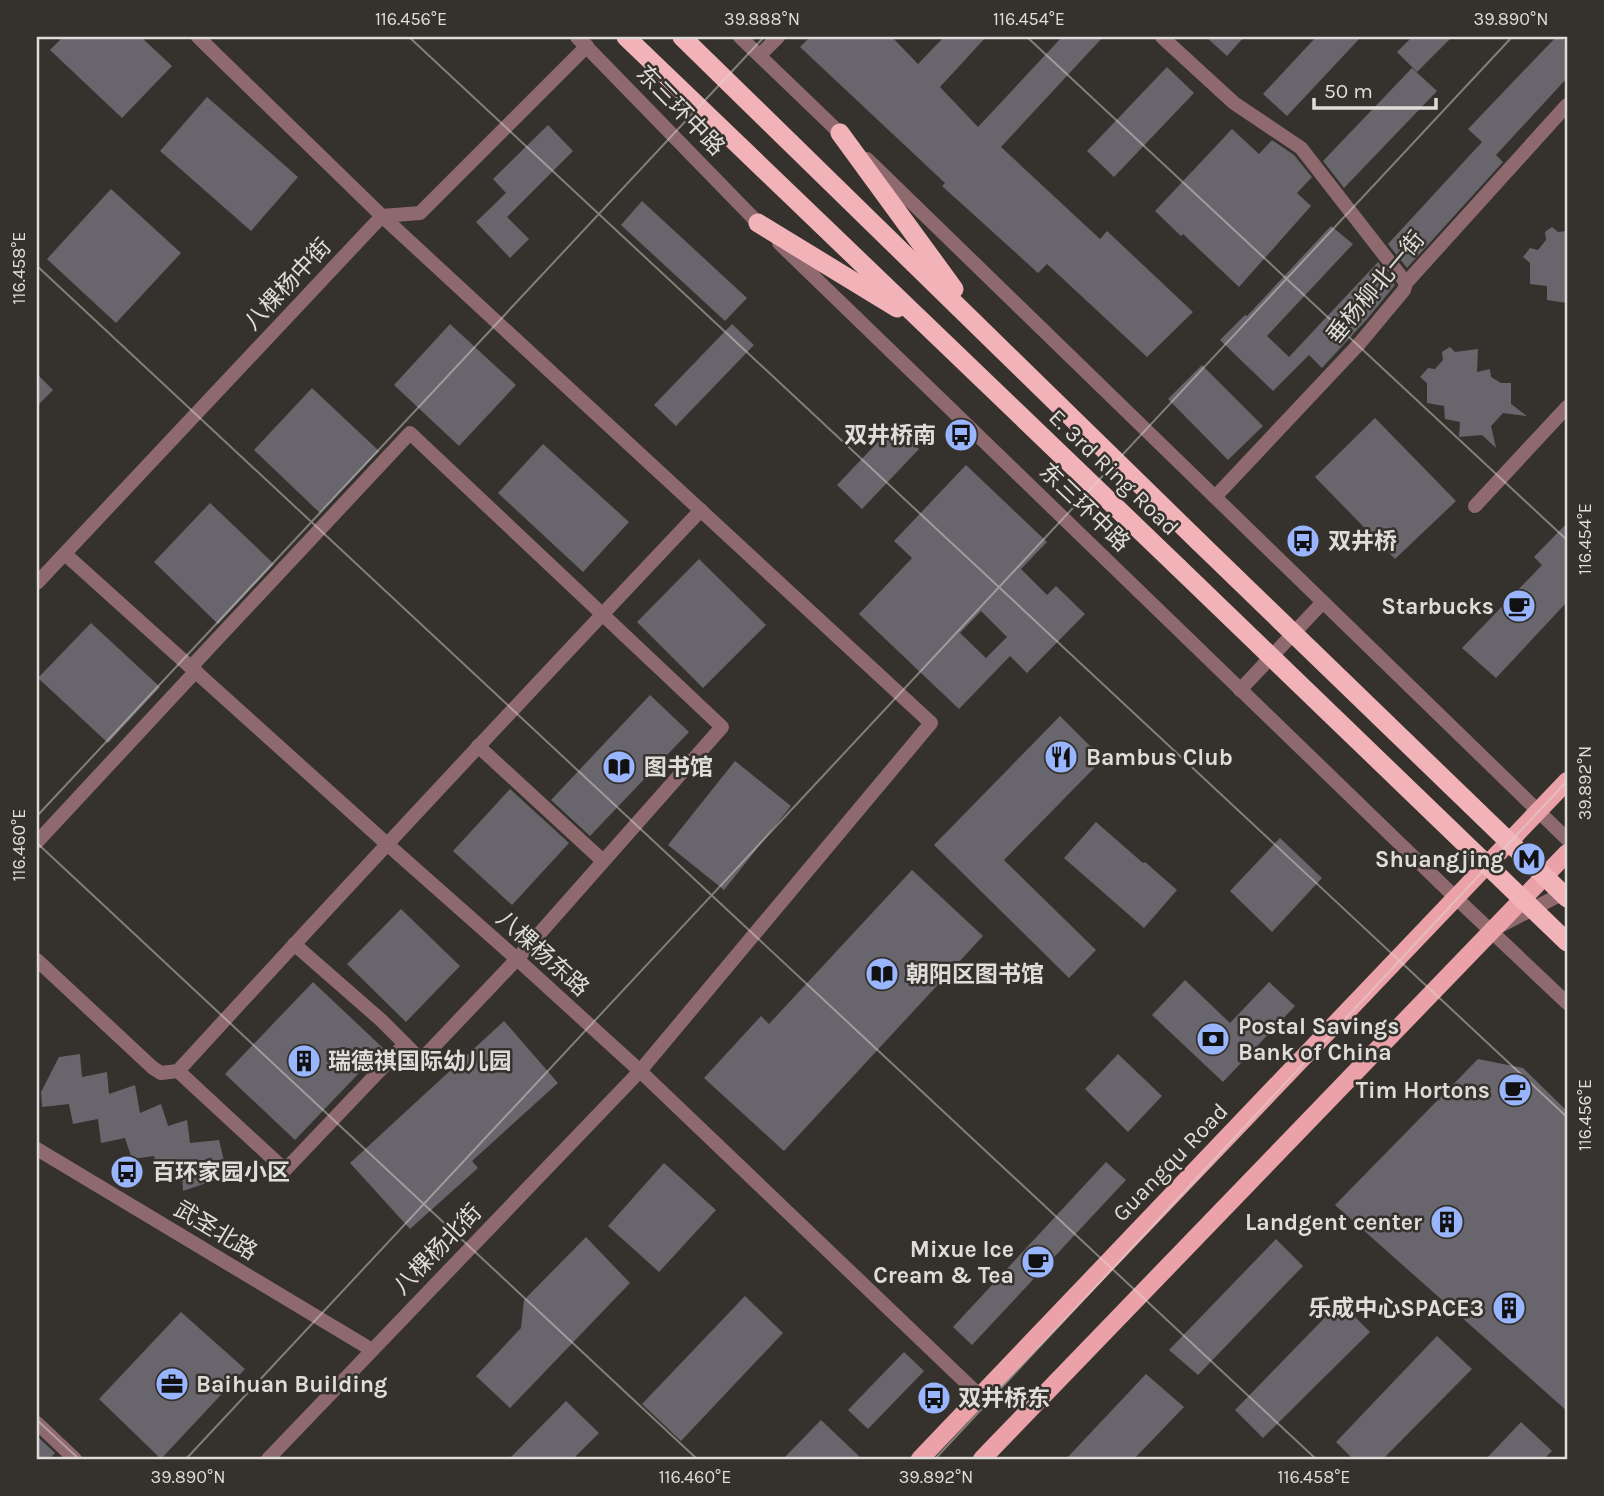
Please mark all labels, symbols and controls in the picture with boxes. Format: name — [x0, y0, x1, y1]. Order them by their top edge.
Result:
text: 116.456°E — [375, 8, 447, 30]
text: 39.888°N — [724, 8, 800, 30]
text: 116.454°E — [993, 8, 1065, 30]
text: 39.890°N — [1474, 8, 1548, 30]
street label: 东三环中路 — [631, 60, 730, 161]
scale bar — [1314, 66, 1436, 110]
text: 50 m — [1324, 79, 1373, 103]
street label: 垂杨柳北一街 — [1321, 226, 1430, 349]
text: 116.458°E — [8, 232, 30, 304]
street label: 八棵杨中街 — [238, 233, 336, 336]
street label: E. 3rd Ring Road — [1043, 404, 1184, 541]
bus stop icon: 双井桥南 — [942, 416, 980, 454]
place label: 双井桥南 — [844, 422, 936, 449]
street label: 东三环中路 — [1034, 458, 1135, 557]
text: 116.454°E — [1574, 503, 1596, 575]
bus stop icon: 双井桥 — [1284, 522, 1322, 560]
place label: 双井桥 — [1328, 528, 1397, 555]
cafe icon: Starbucks — [1500, 587, 1538, 625]
place label: Starbucks — [1381, 593, 1494, 620]
restaurant icon: Bambus Club — [1042, 738, 1080, 776]
place label: Bambus Club — [1086, 744, 1233, 771]
text: 39.892°N — [1574, 746, 1596, 820]
library icon: 图书馆 — [600, 748, 638, 786]
place label: 图书馆 — [644, 754, 713, 781]
text: 116.460°E — [8, 809, 30, 881]
metro station icon: Shuangjing — [1510, 840, 1548, 878]
place label: Shuangjing — [1375, 846, 1504, 873]
street label: 八棵杨东路 — [491, 905, 594, 1002]
library icon: 朝阳区图书馆 — [863, 955, 901, 993]
place label: 朝阳区图书馆 — [906, 961, 1044, 988]
place label: Postal Savings Bank of China — [1238, 1013, 1399, 1066]
bank icon: Postal Savings Bank of China — [1194, 1020, 1232, 1058]
building icon: 瑞德祺国际幼儿园 — [285, 1042, 323, 1080]
place label: 瑞德祺国际幼儿园 — [328, 1048, 512, 1075]
cafe icon: Tim Hortons — [1496, 1071, 1534, 1109]
place label: Tim Hortons — [1356, 1077, 1490, 1104]
text: 116.456°E — [1574, 1079, 1596, 1151]
street label: Guangqu Road — [1107, 1098, 1234, 1227]
bus stop icon: 百环家园小区 — [108, 1153, 146, 1191]
place label: 百环家园小区 — [152, 1159, 290, 1186]
street label: 武圣北路 — [169, 1195, 262, 1266]
street label: 八棵杨北街 — [388, 1199, 487, 1300]
building icon: Landgent center — [1428, 1203, 1466, 1241]
place label: Landgent center — [1245, 1209, 1422, 1236]
place label: Mixue Ice Cream & Tea — [873, 1236, 1014, 1289]
cafe icon: Mixue Ice Cream & Tea — [1019, 1243, 1057, 1281]
building icon: 乐成中心SPACE3 — [1490, 1289, 1528, 1327]
place label: 乐成中心SPACE3 — [1308, 1295, 1484, 1322]
office icon: Baihuan Building — [153, 1365, 191, 1403]
place label: Baihuan Building — [196, 1371, 388, 1398]
bus stop icon: 双井桥东 — [915, 1379, 953, 1417]
place label: 双井桥东 — [958, 1385, 1050, 1412]
text: 39.890°N — [151, 1466, 225, 1488]
text: 116.460°E — [659, 1466, 731, 1488]
text: 39.892°N — [899, 1466, 973, 1488]
text: 116.458°E — [1278, 1466, 1350, 1488]

